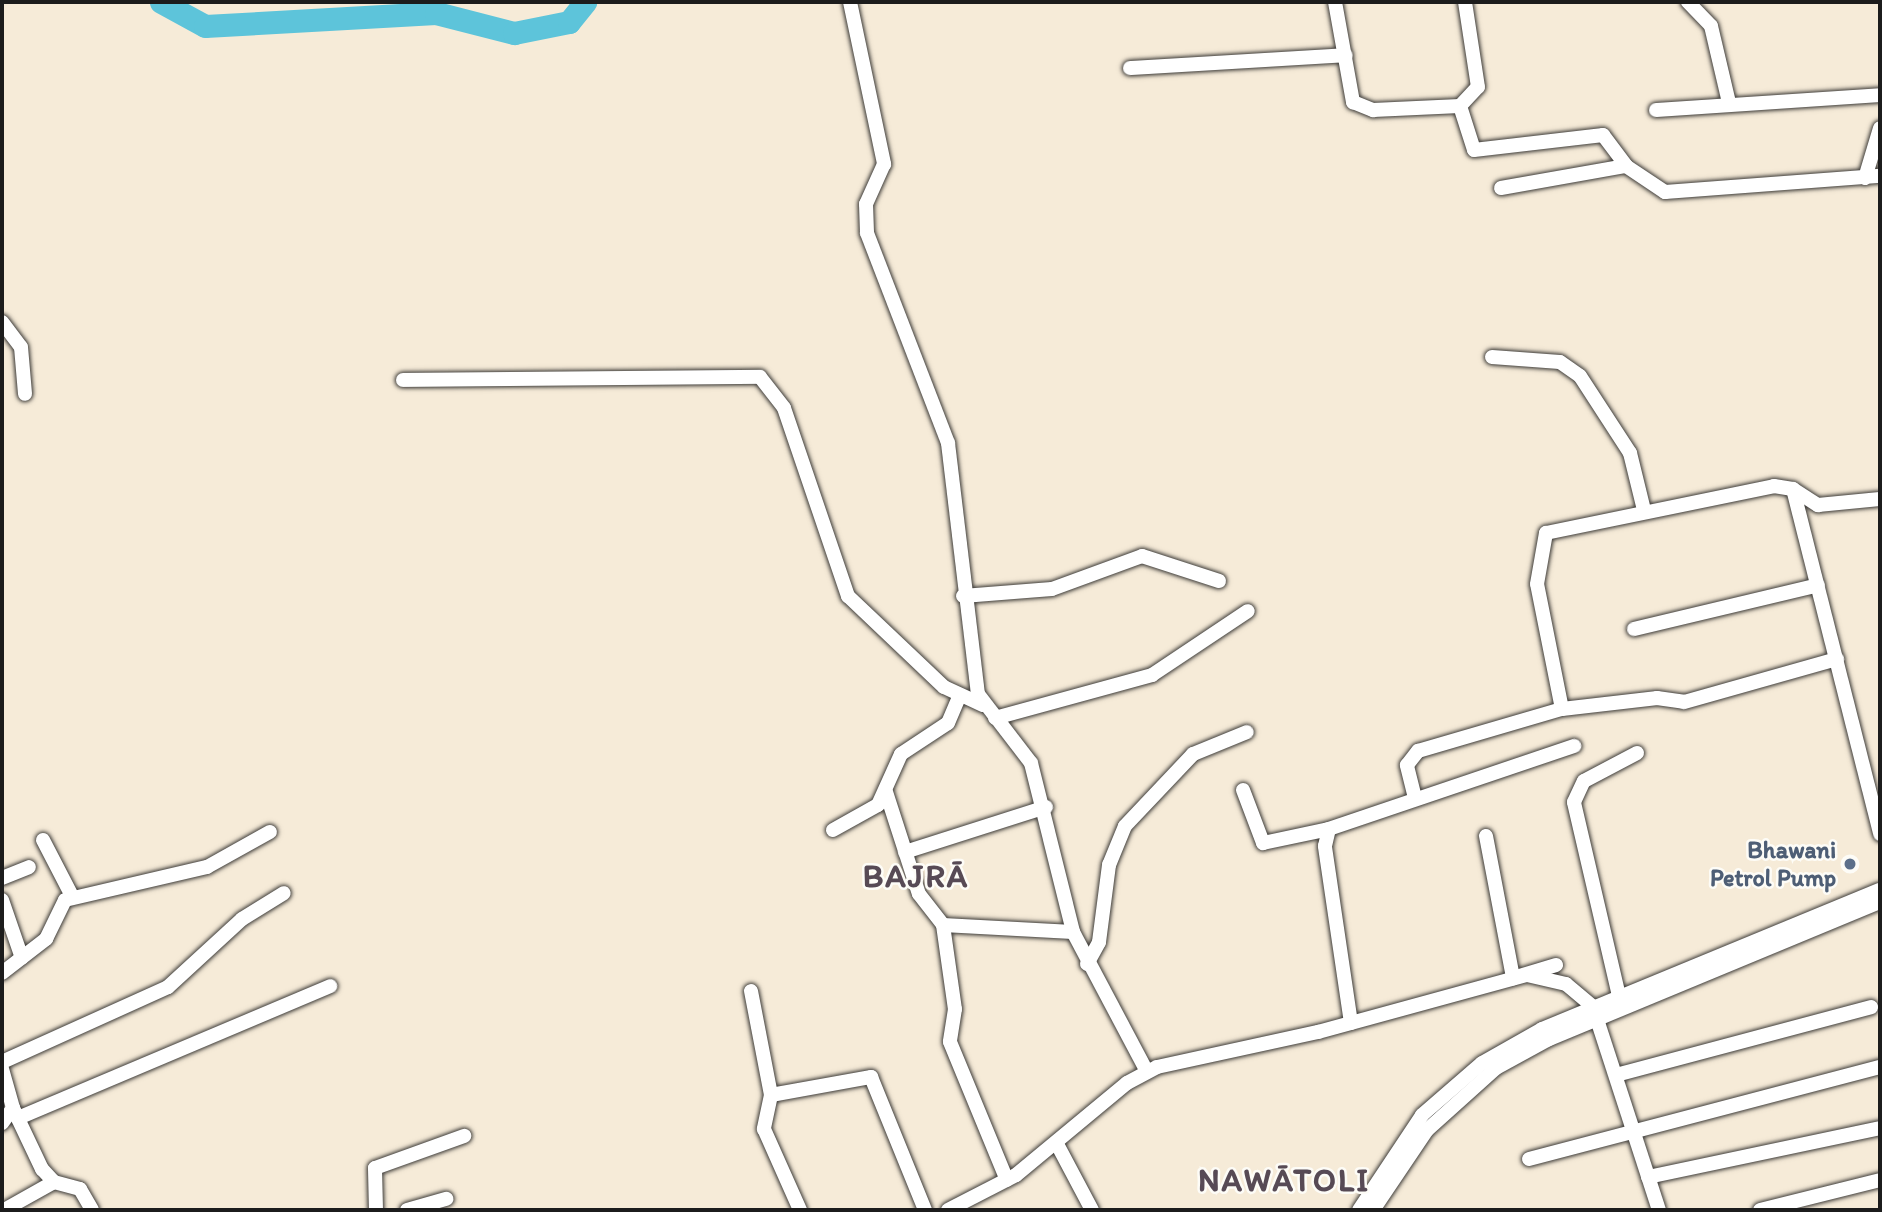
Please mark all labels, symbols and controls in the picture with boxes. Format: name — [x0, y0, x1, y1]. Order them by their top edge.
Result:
place label: Bhawani Petrol Pump — [1710, 836, 1836, 892]
marker: Bhawani Petrol Pump — [1842, 856, 1858, 872]
district label: BAJRĀ — [864, 857, 968, 895]
district label: NAWĀTOLI — [1197, 1161, 1371, 1199]

